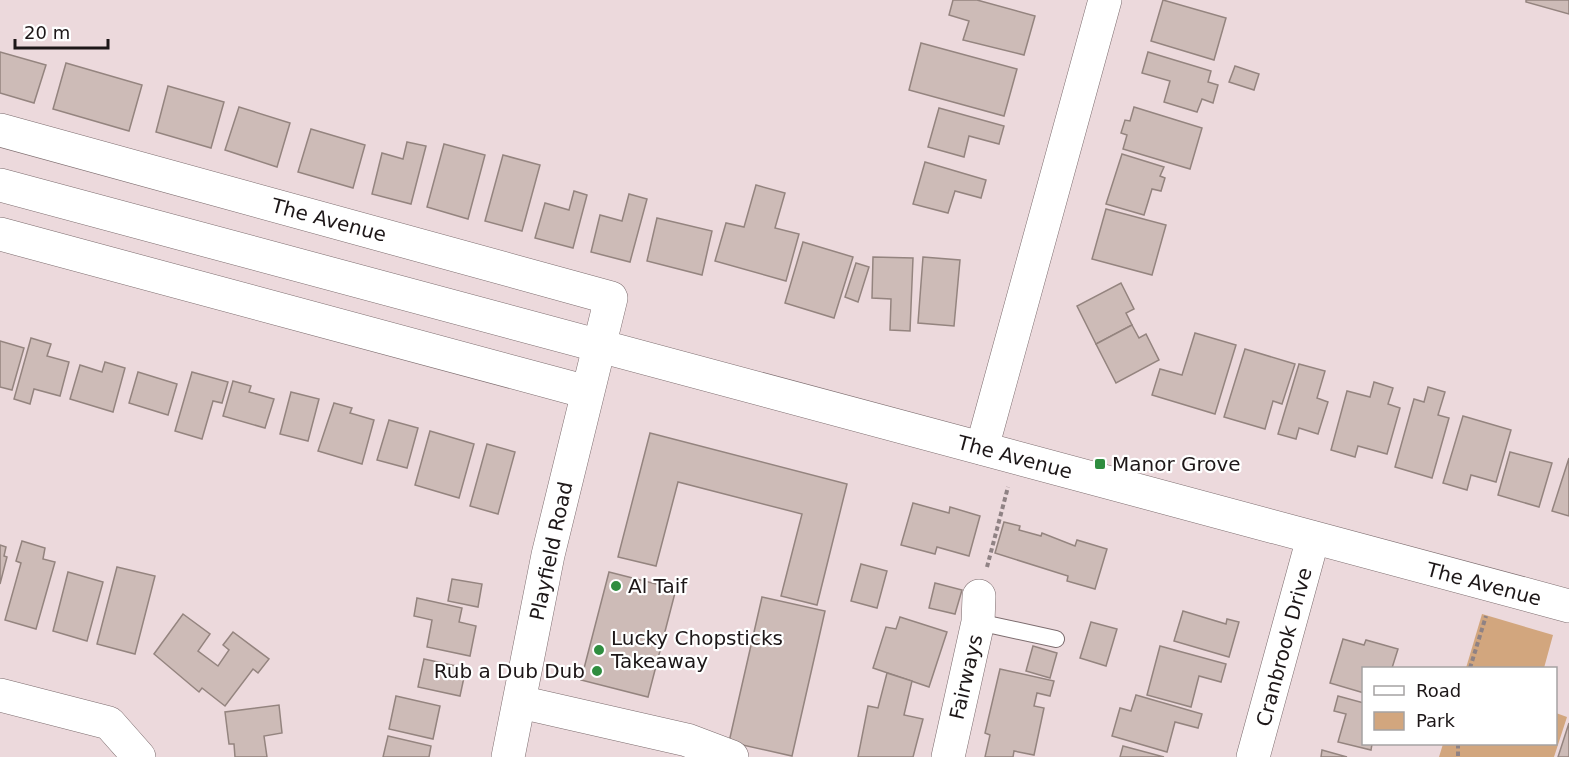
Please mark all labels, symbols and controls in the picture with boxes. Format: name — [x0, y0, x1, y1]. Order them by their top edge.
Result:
scale bar — [15, 12, 108, 50]
text: 20 m — [24, 22, 70, 43]
street label: The Avenue — [268, 193, 389, 247]
street label: The Avenue — [954, 430, 1075, 484]
place label: Manor Grove — [1112, 452, 1241, 476]
marker: Manor Grove — [1093, 457, 1107, 471]
street label: Playfield Road — [525, 479, 577, 623]
street label: The Avenue — [1423, 557, 1544, 611]
street label: Cranbrook Drive — [1251, 565, 1317, 729]
place label: Al Taif — [628, 574, 688, 598]
marker: Al Taif — [609, 579, 623, 593]
place label: Lucky Chopsticks Takeaway — [610, 626, 783, 673]
street label: Fairways — [945, 632, 987, 722]
marker: Lucky Chopsticks Takeaway — [592, 643, 606, 657]
place label: Rub a Dub Dub — [434, 659, 585, 683]
marker: Rub a Dub Dub — [590, 664, 604, 678]
legend — [1362, 667, 1557, 745]
text: Road — [1416, 680, 1461, 701]
text: Park — [1416, 710, 1455, 731]

